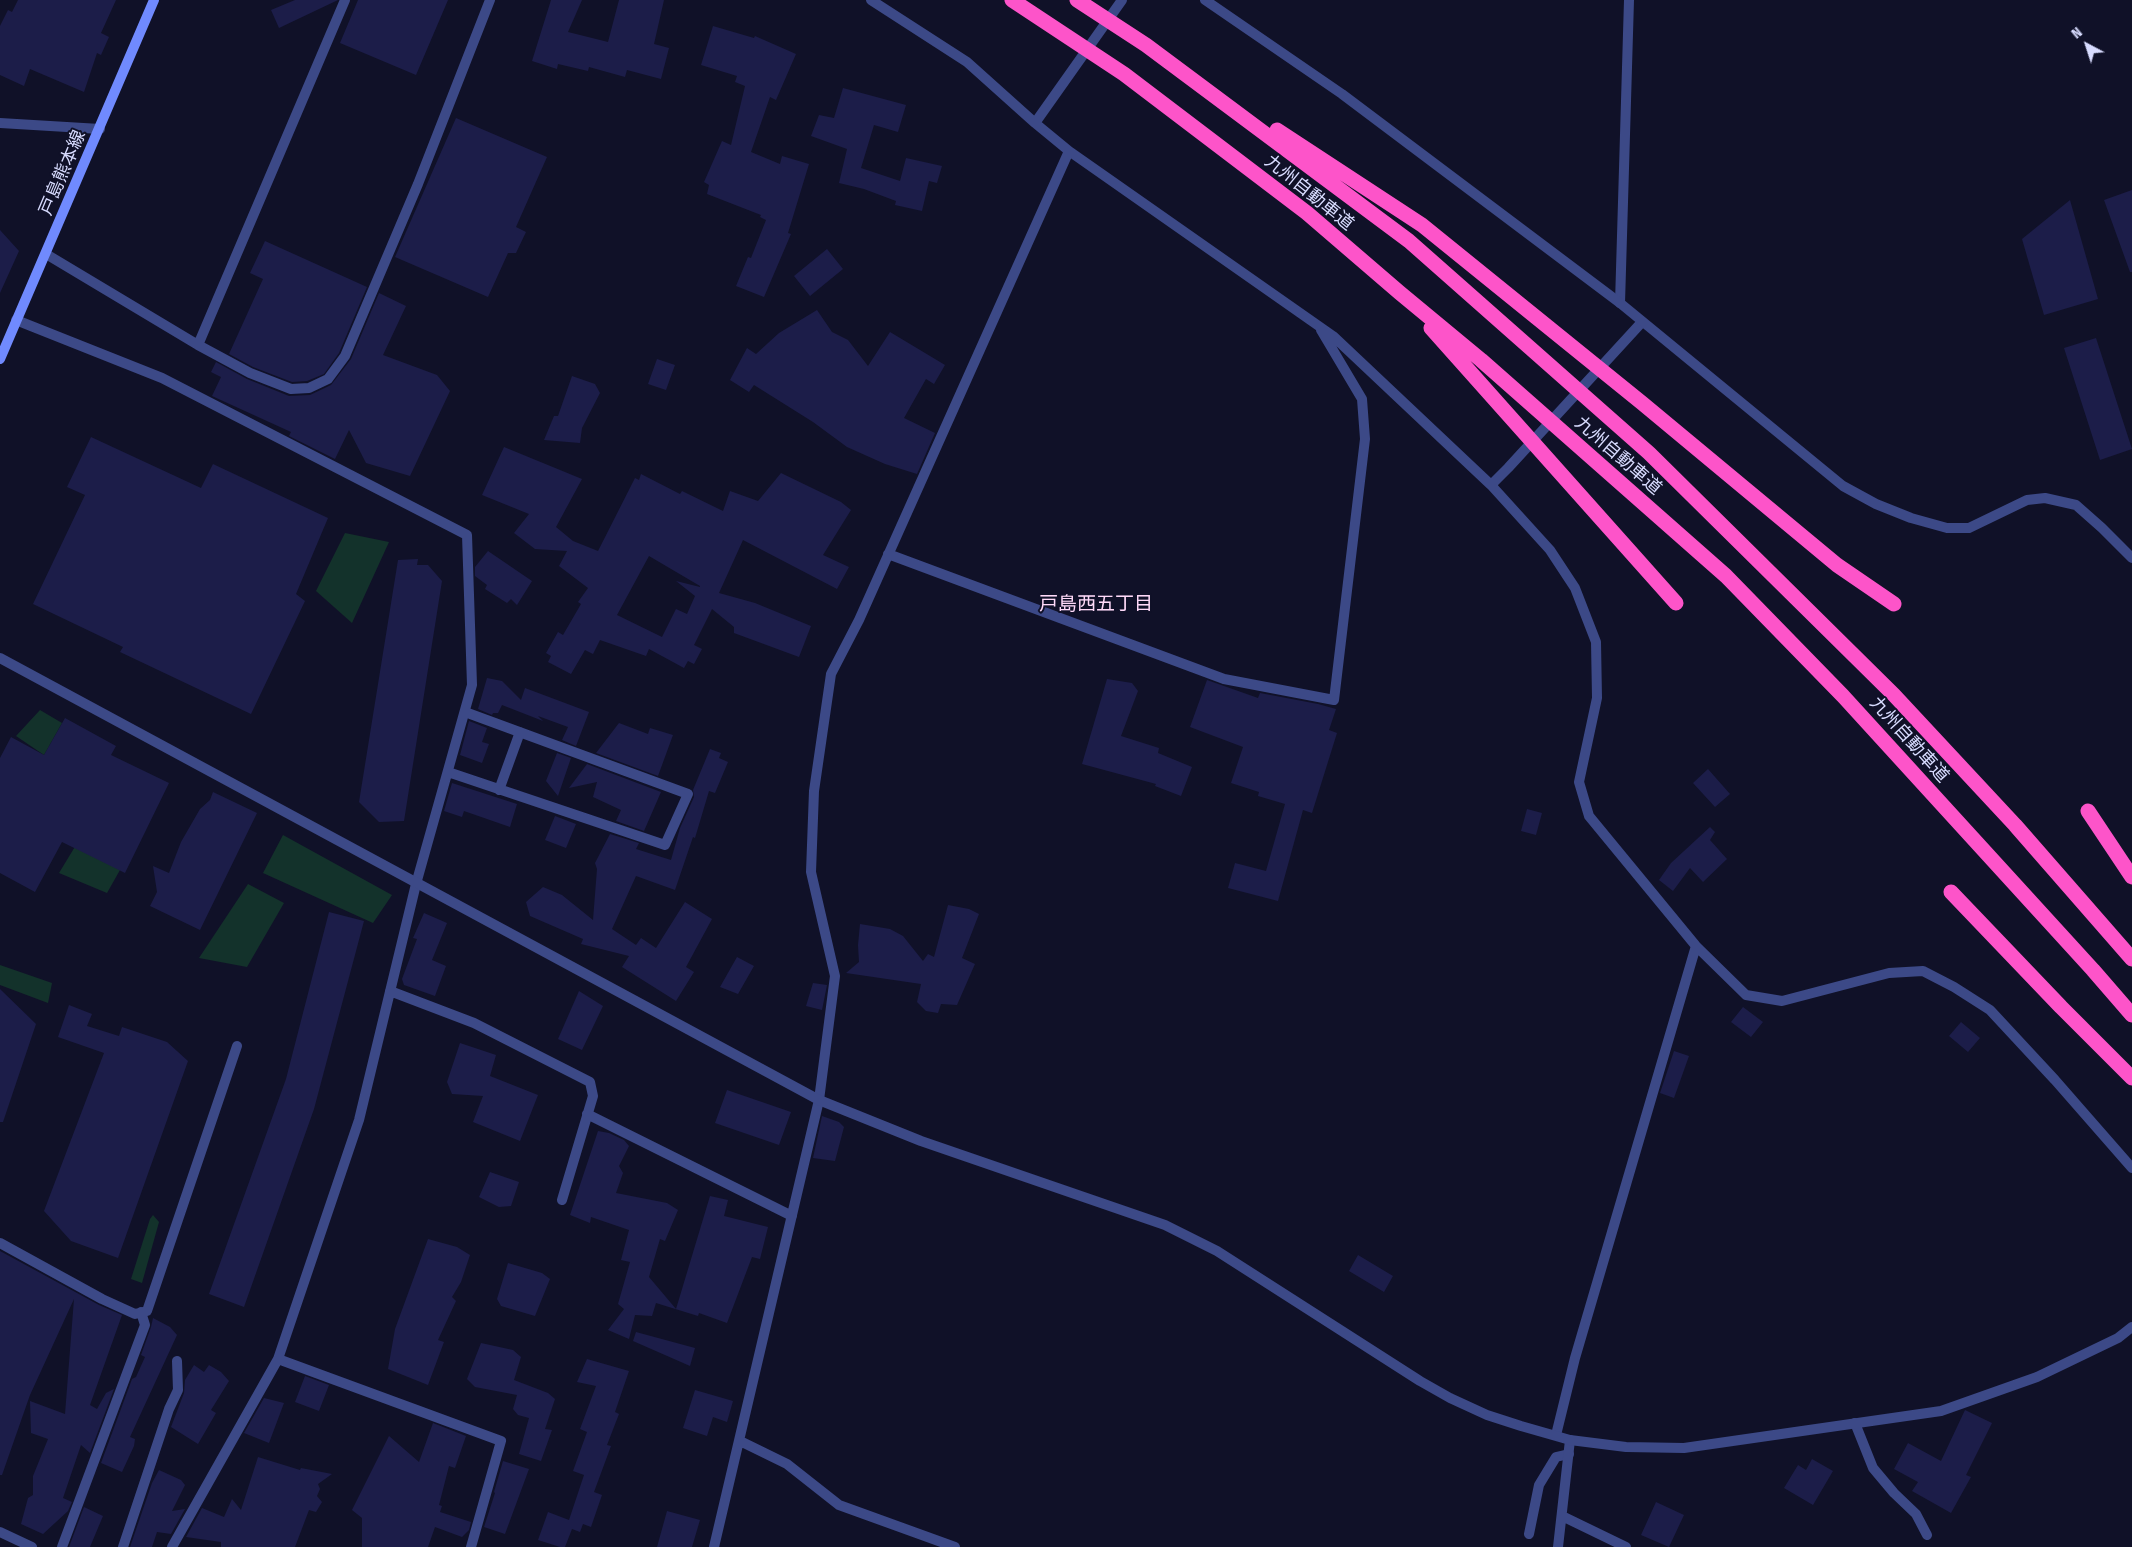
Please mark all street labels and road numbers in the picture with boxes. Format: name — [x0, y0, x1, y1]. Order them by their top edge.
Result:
street label: 戸島熊本線 — [35, 127, 91, 219]
street label: 九州自動車道 — [1260, 151, 1358, 235]
street label: 九州自動車道 — [1570, 412, 1666, 500]
street label: 九州自動車道 — [1865, 693, 1953, 787]

